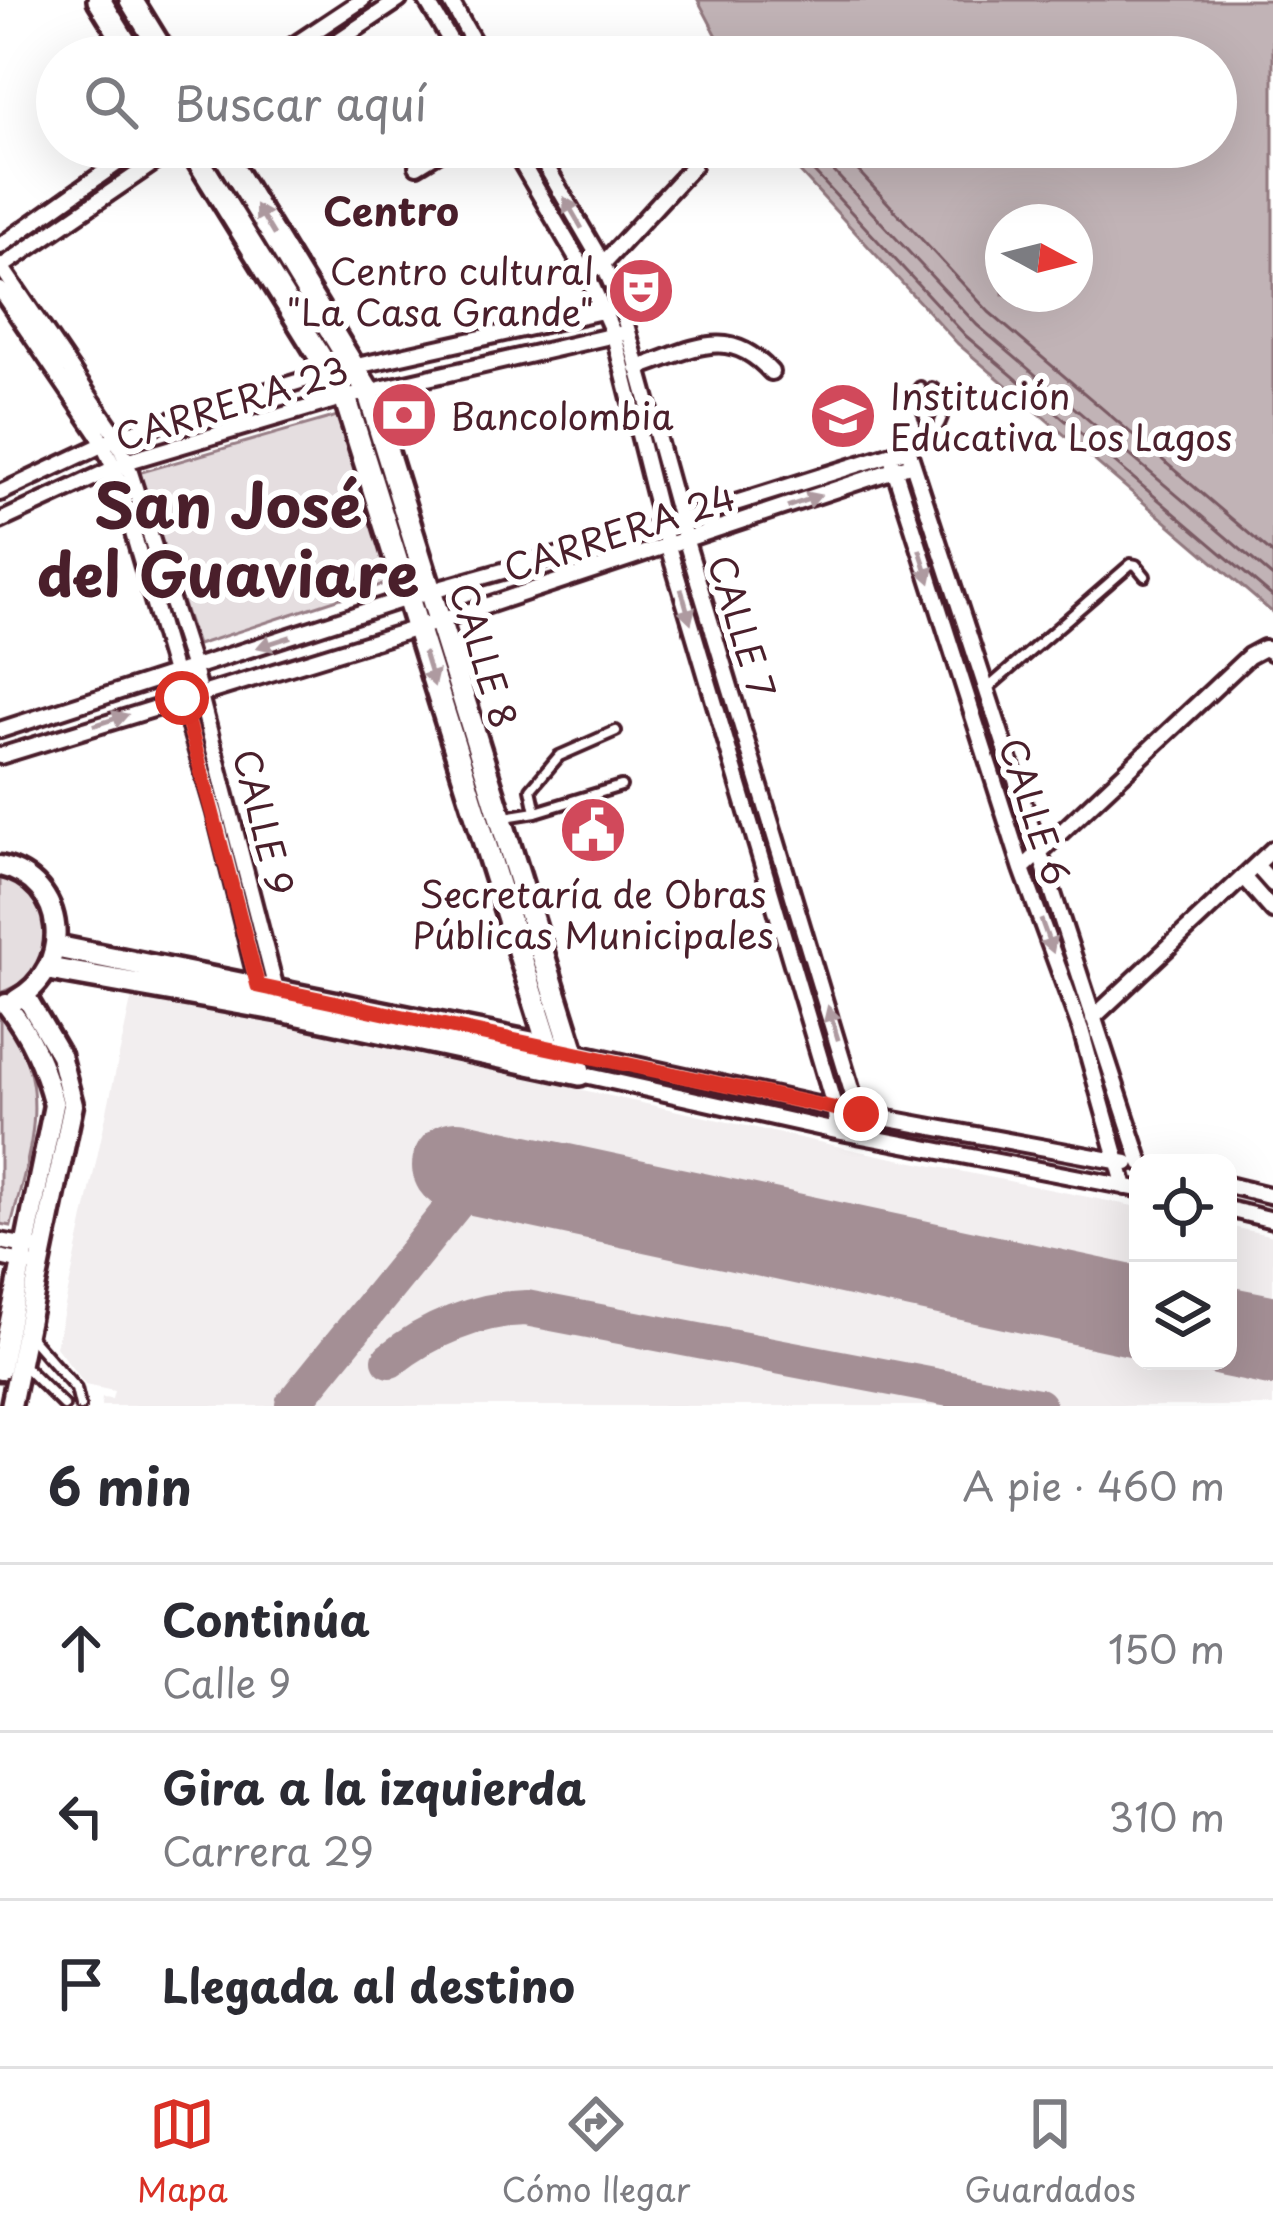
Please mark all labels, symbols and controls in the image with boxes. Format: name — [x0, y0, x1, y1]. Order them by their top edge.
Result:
search box — [36, 36, 1237, 168]
text: Buscar aquí — [174, 68, 427, 136]
icon: search — [78, 69, 144, 135]
district label: Centro — [323, 180, 459, 239]
one-way arrow — [564, 197, 585, 230]
one-way arrow — [255, 203, 276, 237]
north arrow — [985, 204, 1093, 312]
place label: Centro cultural "La Casa Grande" — [286, 243, 594, 338]
theatre icon: Centro cultural "La Casa Grande" — [606, 256, 676, 326]
street label: CARRERA 23 — [108, 341, 354, 463]
place label: Institución Educativa Los Lagos — [890, 368, 1232, 463]
bank icon: Bancolombia — [369, 380, 439, 450]
school or university icon: Institución Educativa Los Lagos — [808, 381, 878, 451]
place label: Bancolombia — [450, 388, 674, 442]
district label: San José del Guaviare — [37, 458, 419, 617]
street label: CARRERA 24 — [496, 468, 742, 594]
one-way arrow — [786, 491, 823, 510]
street label: CALLE 7 — [696, 548, 790, 704]
one-way arrow — [917, 548, 936, 585]
street label: CALLE 8 — [437, 576, 533, 734]
one-way arrow — [678, 588, 697, 625]
one-way arrow — [255, 633, 292, 652]
one-way arrow — [421, 651, 439, 688]
route start — [155, 671, 209, 725]
one-way arrow — [93, 710, 130, 729]
street label: CALLE 6 — [987, 730, 1085, 892]
street label: CALLE 9 — [221, 743, 309, 901]
public building icon: Secretaría de Obras Públicas Municipales — [558, 795, 628, 865]
place label: Secretaría de Obras Públicas Municipales — [412, 866, 774, 961]
one-way arrow — [1038, 918, 1057, 954]
one-way arrow — [822, 1004, 841, 1041]
route end — [834, 1087, 888, 1141]
map controls — [1129, 1154, 1237, 1370]
button: locate — [1129, 1154, 1237, 1262]
button: layers — [1129, 1262, 1237, 1370]
text: 6 min — [48, 1446, 192, 1523]
text: A pie · 460 m — [962, 1455, 1225, 1514]
text: Continúa — [162, 1584, 370, 1652]
icon: ahead — [48, 1615, 114, 1681]
text: 150 m — [1108, 1618, 1225, 1677]
text: Calle 9 — [162, 1652, 291, 1711]
text: Gira a la izquierda — [162, 1752, 586, 1820]
icon: left — [48, 1783, 114, 1849]
text: 310 m — [1108, 1786, 1225, 1845]
text: Carrera 29 — [162, 1820, 374, 1879]
text: Llegada al destino — [162, 1950, 575, 2018]
icon: arrive — [48, 1951, 114, 2017]
tab: Mapa — [137, 2091, 228, 2213]
tab: Cómo llegar — [502, 2091, 690, 2213]
tab: Guardados — [964, 2091, 1136, 2213]

